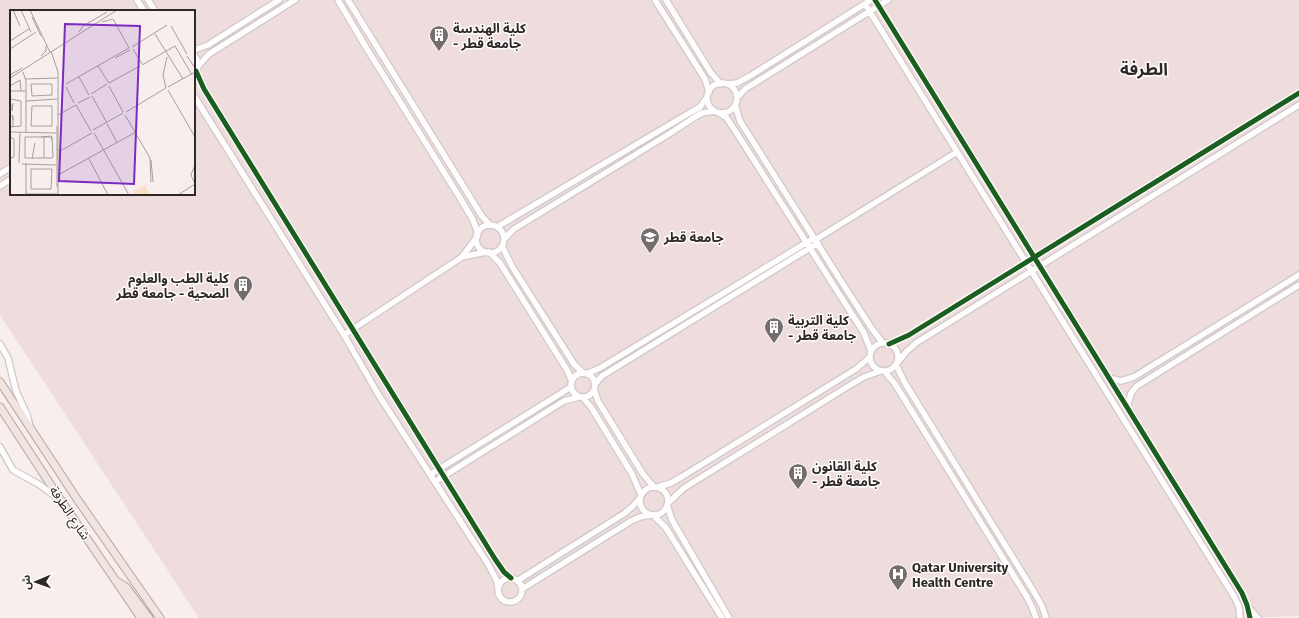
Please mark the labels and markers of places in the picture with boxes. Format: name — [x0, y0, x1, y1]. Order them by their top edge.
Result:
place label: كلية الهندسة - جامعة قطر — [453, 21, 526, 51]
building icon: كلية الهندسة - جامعة قطر — [428, 24, 450, 52]
school or university icon: جامعة قطر — [639, 226, 661, 254]
place label: جامعة قطر — [663, 230, 724, 245]
place label: كلية الطب والعلوم الصحية - جامعة قطر — [115, 271, 229, 301]
building icon: كلية الطب والعلوم الصحية - جامعة قطر — [232, 274, 254, 302]
place label: كلية التربية - جامعة قطر — [788, 313, 856, 343]
building icon: كلية التربية - جامعة قطر — [763, 316, 785, 344]
place label: كلية القانون - جامعة قطر — [812, 459, 880, 489]
building icon: كلية القانون - جامعة قطر — [787, 462, 809, 490]
place label: Qatar University Health Centre — [912, 560, 1009, 590]
hospital icon: Qatar University Health Centre — [887, 563, 909, 591]

